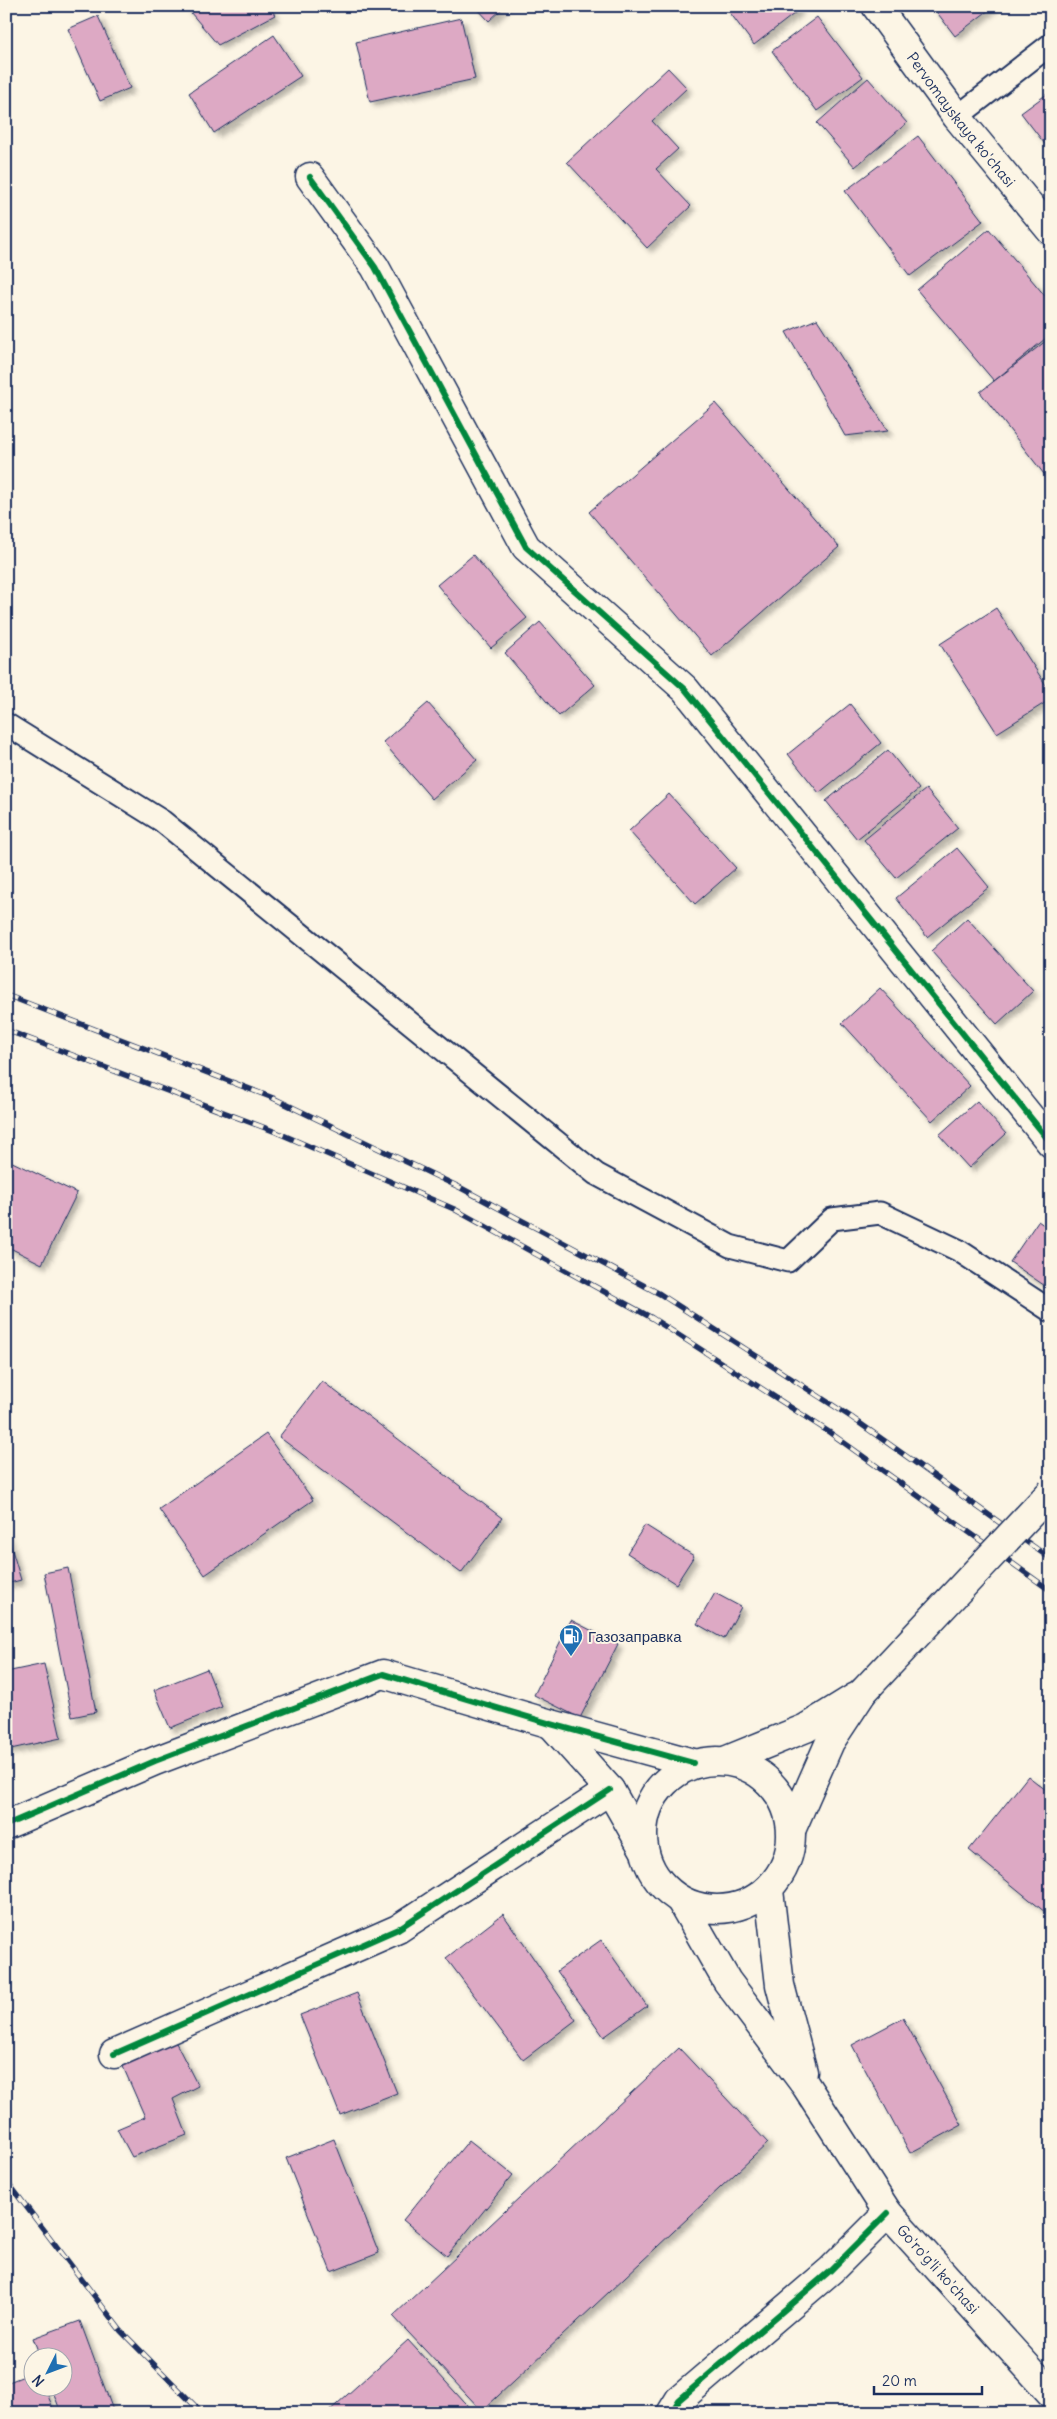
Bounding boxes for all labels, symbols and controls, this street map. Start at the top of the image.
street label: Pervomayskaya ko'chasi [903,48,1020,190]
fuel station icon: Газозаправка [558,1623,584,1657]
place label: Газозаправка [588,1627,682,1646]
street label: Go'ro'g'li ko'chasi [893,2220,984,2317]
north arrow [22,2346,72,2396]
scale bar [874,2364,982,2396]
text: N [28,2371,48,2390]
text: 20 m [882,2371,917,2390]

